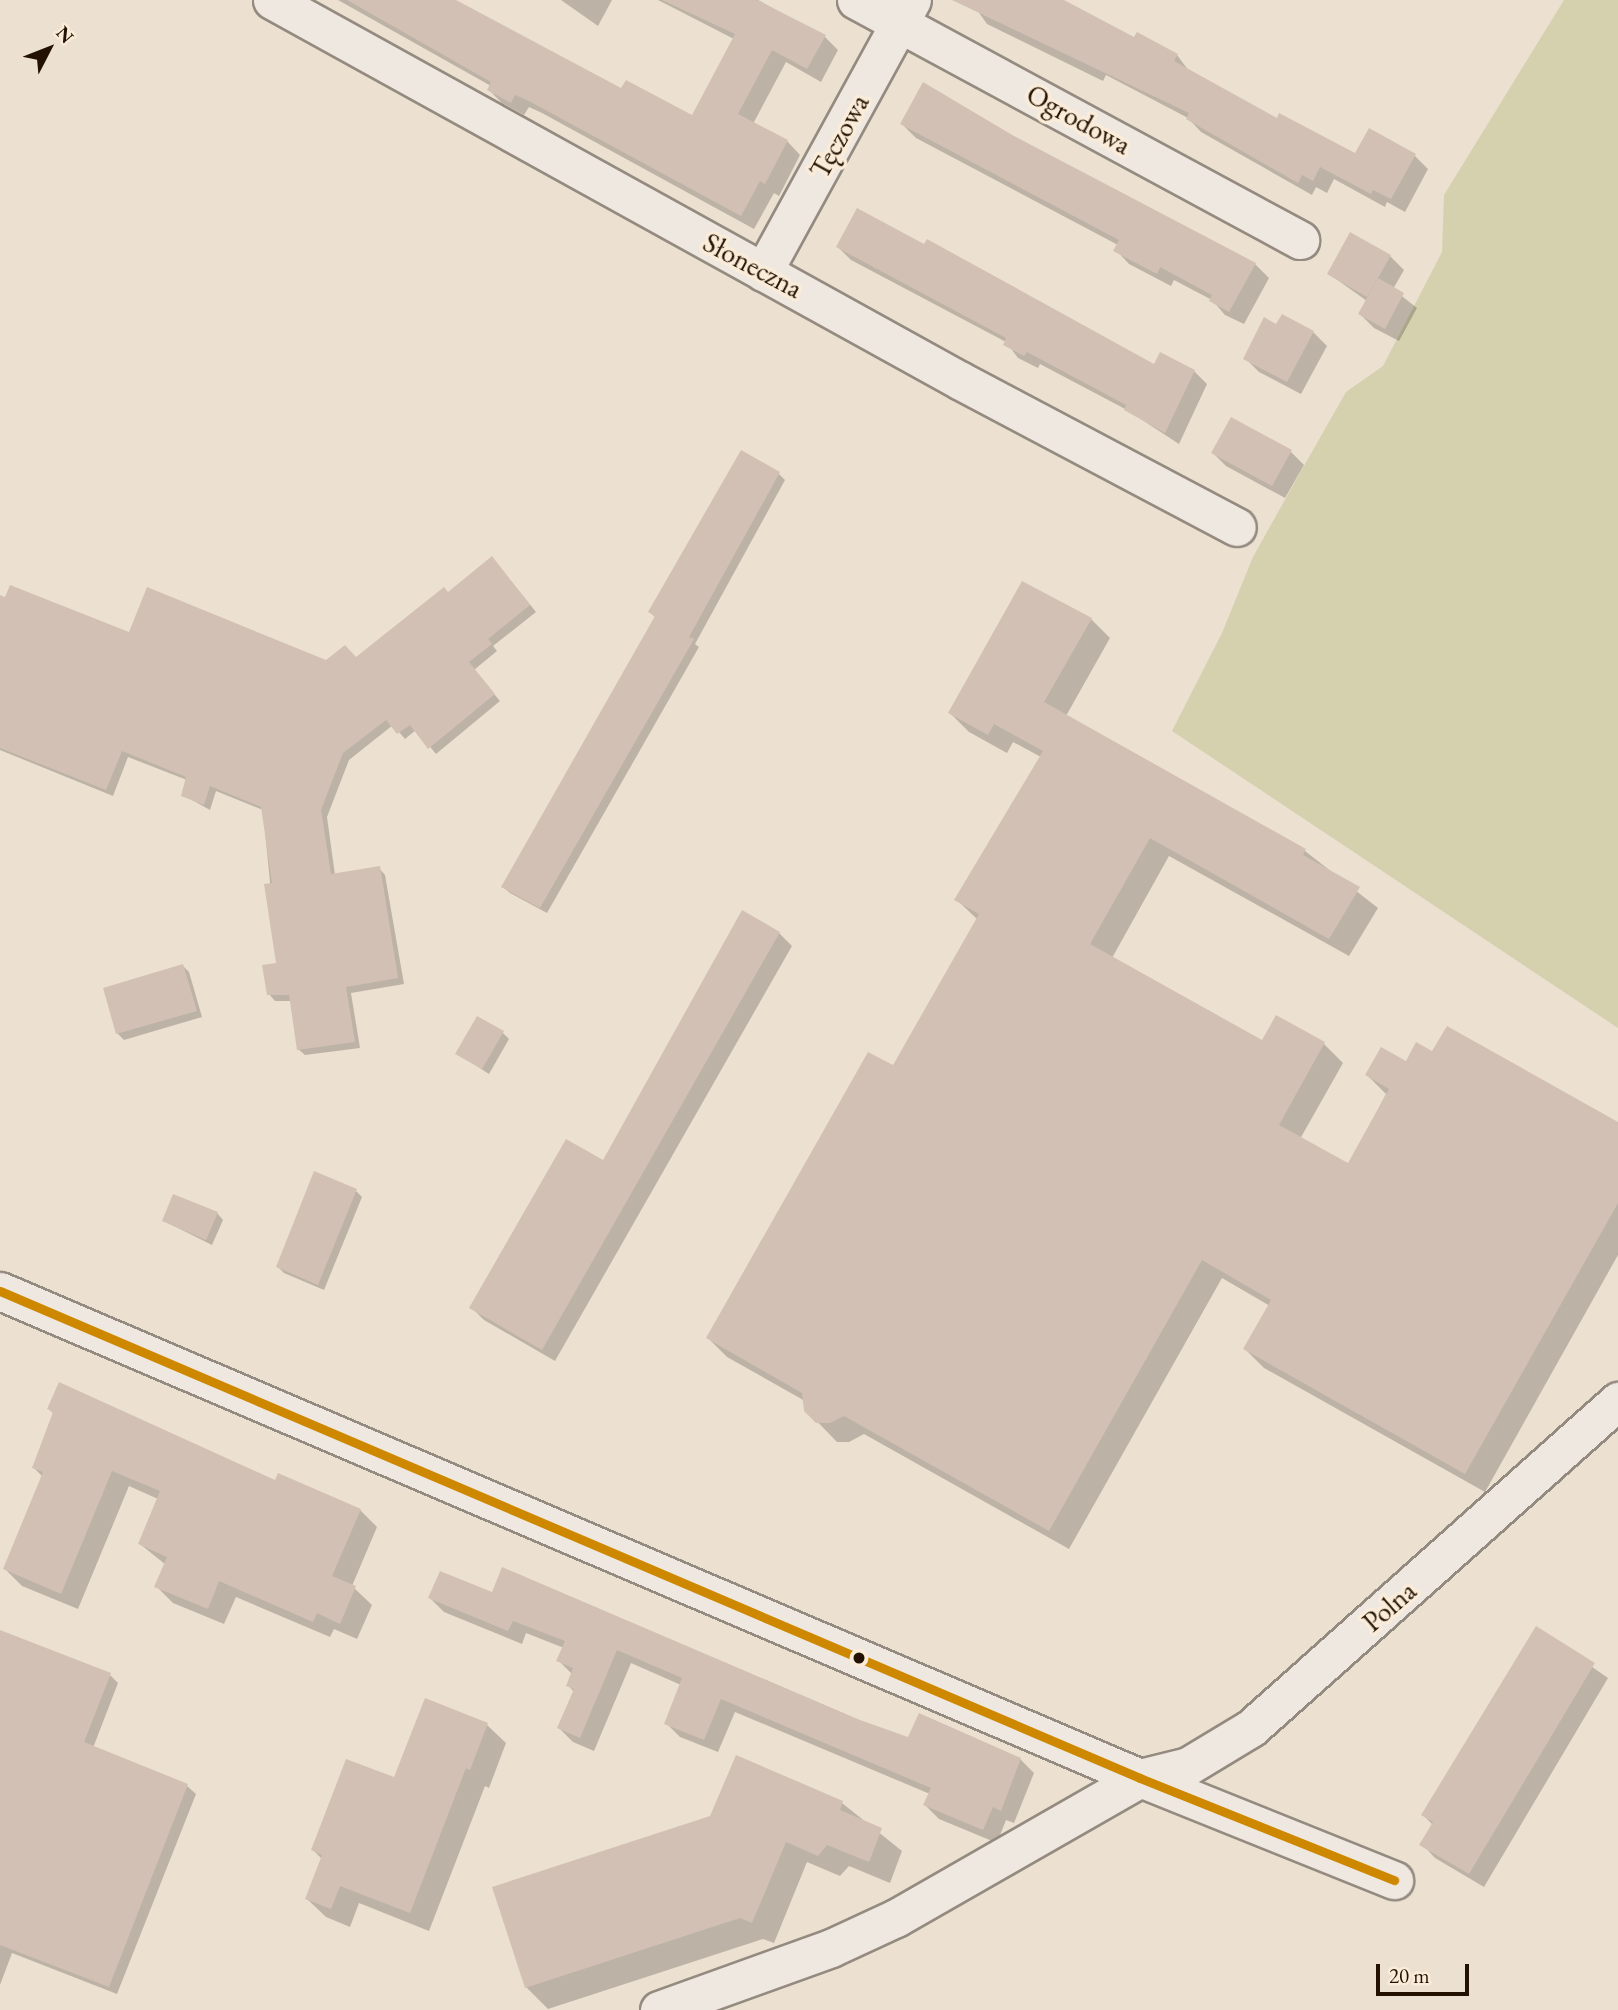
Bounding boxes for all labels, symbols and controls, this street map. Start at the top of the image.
north arrow [14,14,84,84]
text: N [51,21,79,49]
street label: Ogrodowa [1021,77,1137,161]
street label: Tęczowa [802,88,876,184]
street label: Słoneczna [698,225,808,305]
street label: Polna [1355,1574,1423,1638]
unlabelled marker [852,1651,866,1665]
scale bar [1380,1951,1473,1995]
text: 20 m [1389,1962,1430,1989]

